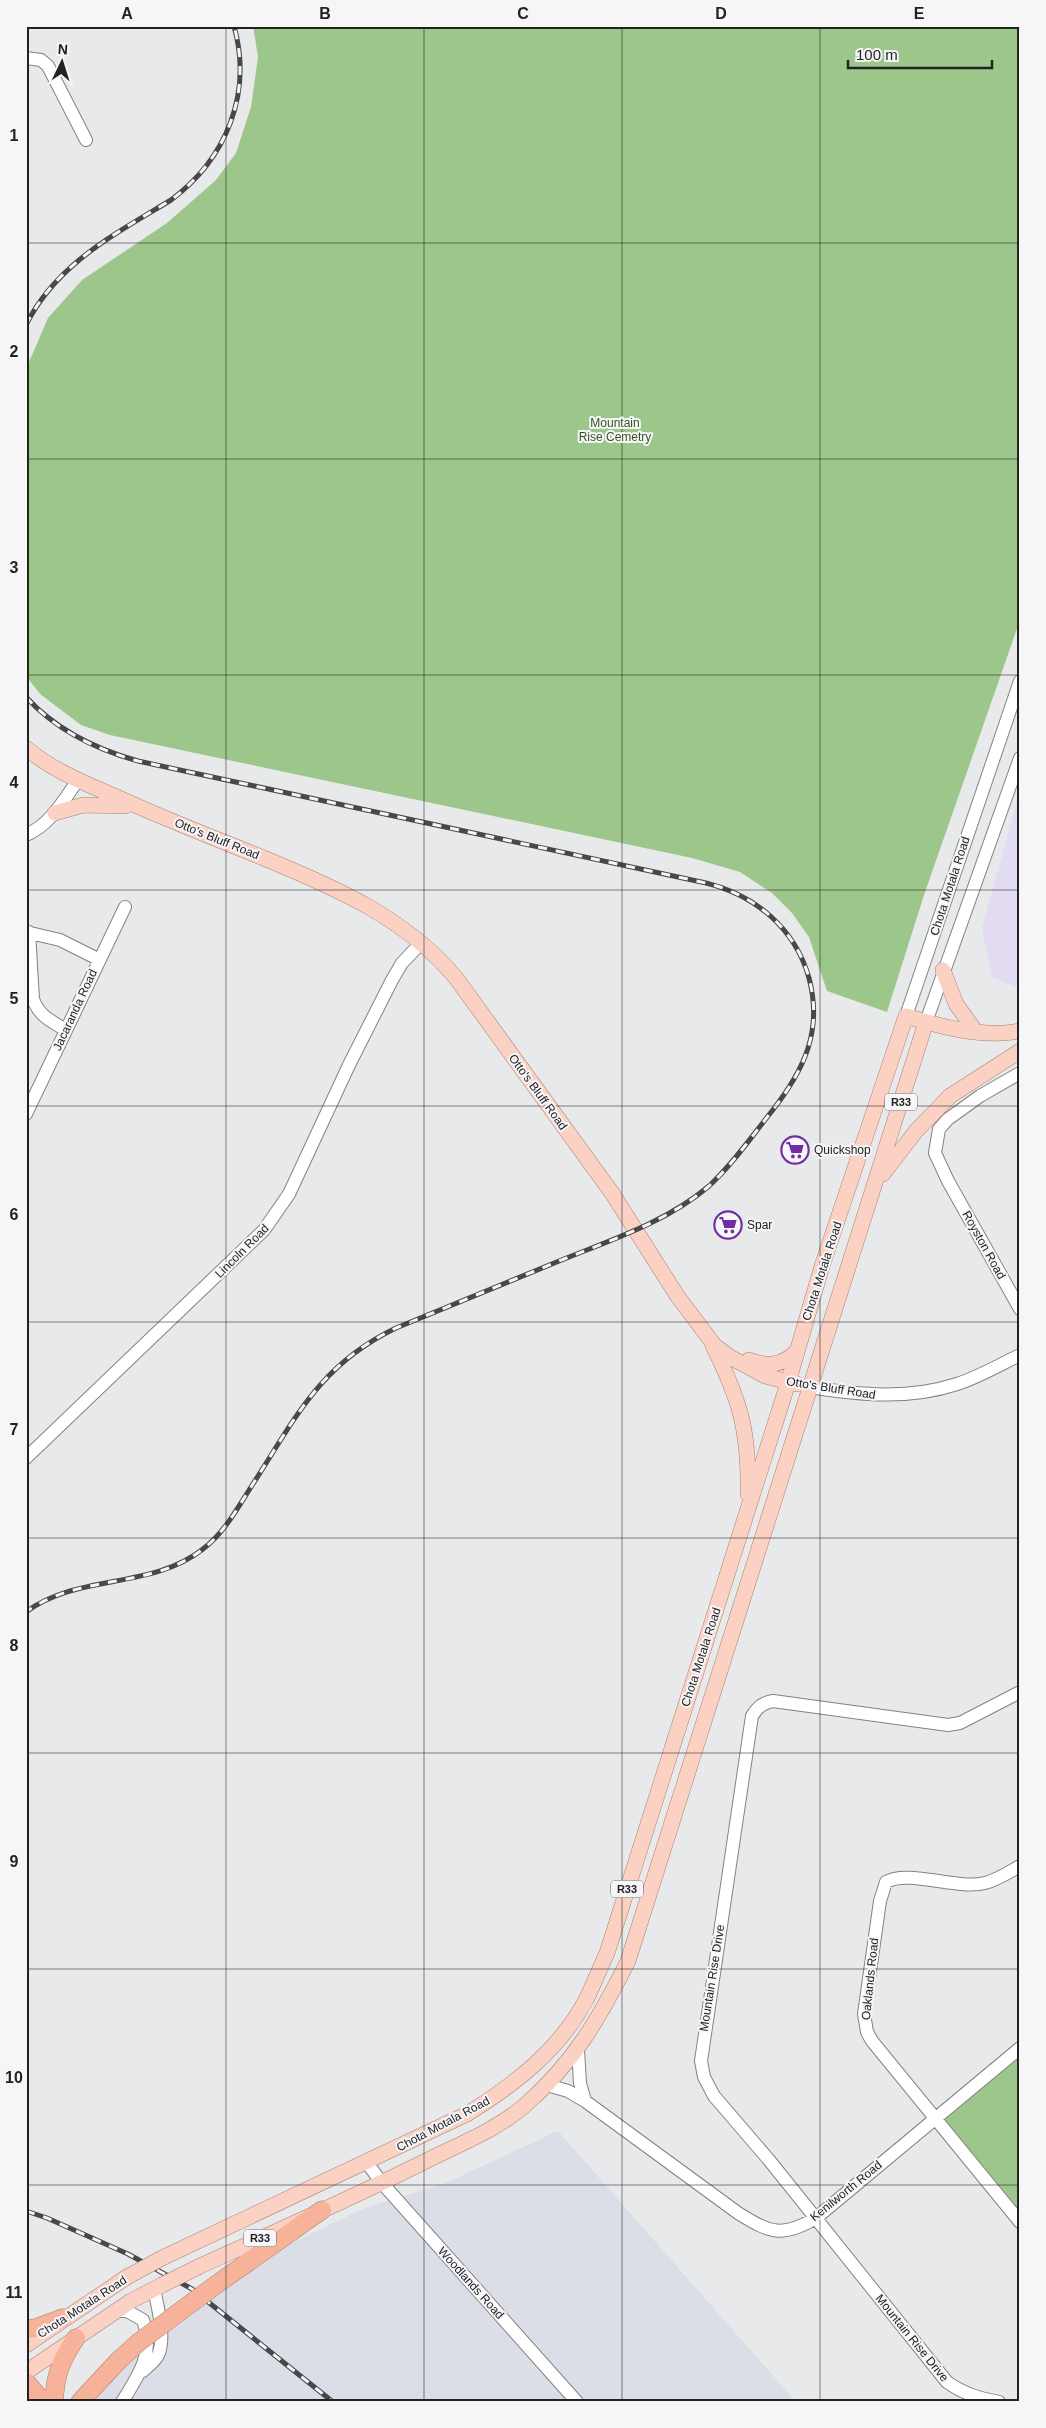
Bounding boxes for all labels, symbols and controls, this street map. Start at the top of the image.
text: A [121,5,133,22]
text: B [319,5,331,22]
text: C [517,5,529,22]
text: D [715,5,727,22]
text: E [914,5,925,22]
north arrow [38,38,88,88]
scale bar [848,38,992,70]
text: N [57,41,69,57]
text: 100 m [856,46,898,63]
text: 1 [10,127,19,144]
text: 2 [10,343,19,360]
park label: Mountain Rise Cemetry [579,416,651,444]
text: 3 [10,559,19,576]
text: 4 [10,774,19,791]
street label: Otto's Bluff Road [173,816,261,862]
street label: Chota Motala Road [927,835,973,937]
street label: Jacaranda Road [50,967,100,1053]
text: 5 [10,990,19,1007]
street label: Otto's Bluff Road [506,1051,570,1133]
road number: R33 [885,1094,917,1110]
supermarket icon: Quickshop [780,1135,810,1165]
place label: Quickshop [814,1143,871,1157]
text: 6 [10,1206,19,1223]
street label: Royston Road [959,1208,1009,1282]
supermarket icon: Spar [713,1210,743,1240]
place label: Spar [747,1218,772,1232]
street label: Chota Motala Road [799,1220,845,1322]
street label: Lincoln Road [212,1221,272,1281]
street label: Otto's Bluff Road [785,1374,877,1402]
text: 7 [10,1421,19,1438]
street label: Chota Motala Road [678,1606,724,1708]
text: 8 [10,1637,19,1654]
text: 9 [10,1853,19,1870]
road number: R33 [611,1880,643,1898]
street label: Mountain Rise Drive [697,1923,727,2032]
street label: Oaklands Road [859,1937,881,2021]
text: 10 [5,2069,23,2086]
street label: Chota Motala Road [394,2094,492,2154]
street label: Kenilworth Road [807,2158,885,2224]
road number: R33 [244,2230,276,2246]
street label: Woodlands Road [435,2244,507,2322]
street label: Chota Motala Road [35,2273,129,2341]
text: 11 [6,2284,23,2301]
street label: Mountain Rise Drive [873,2292,952,2385]

